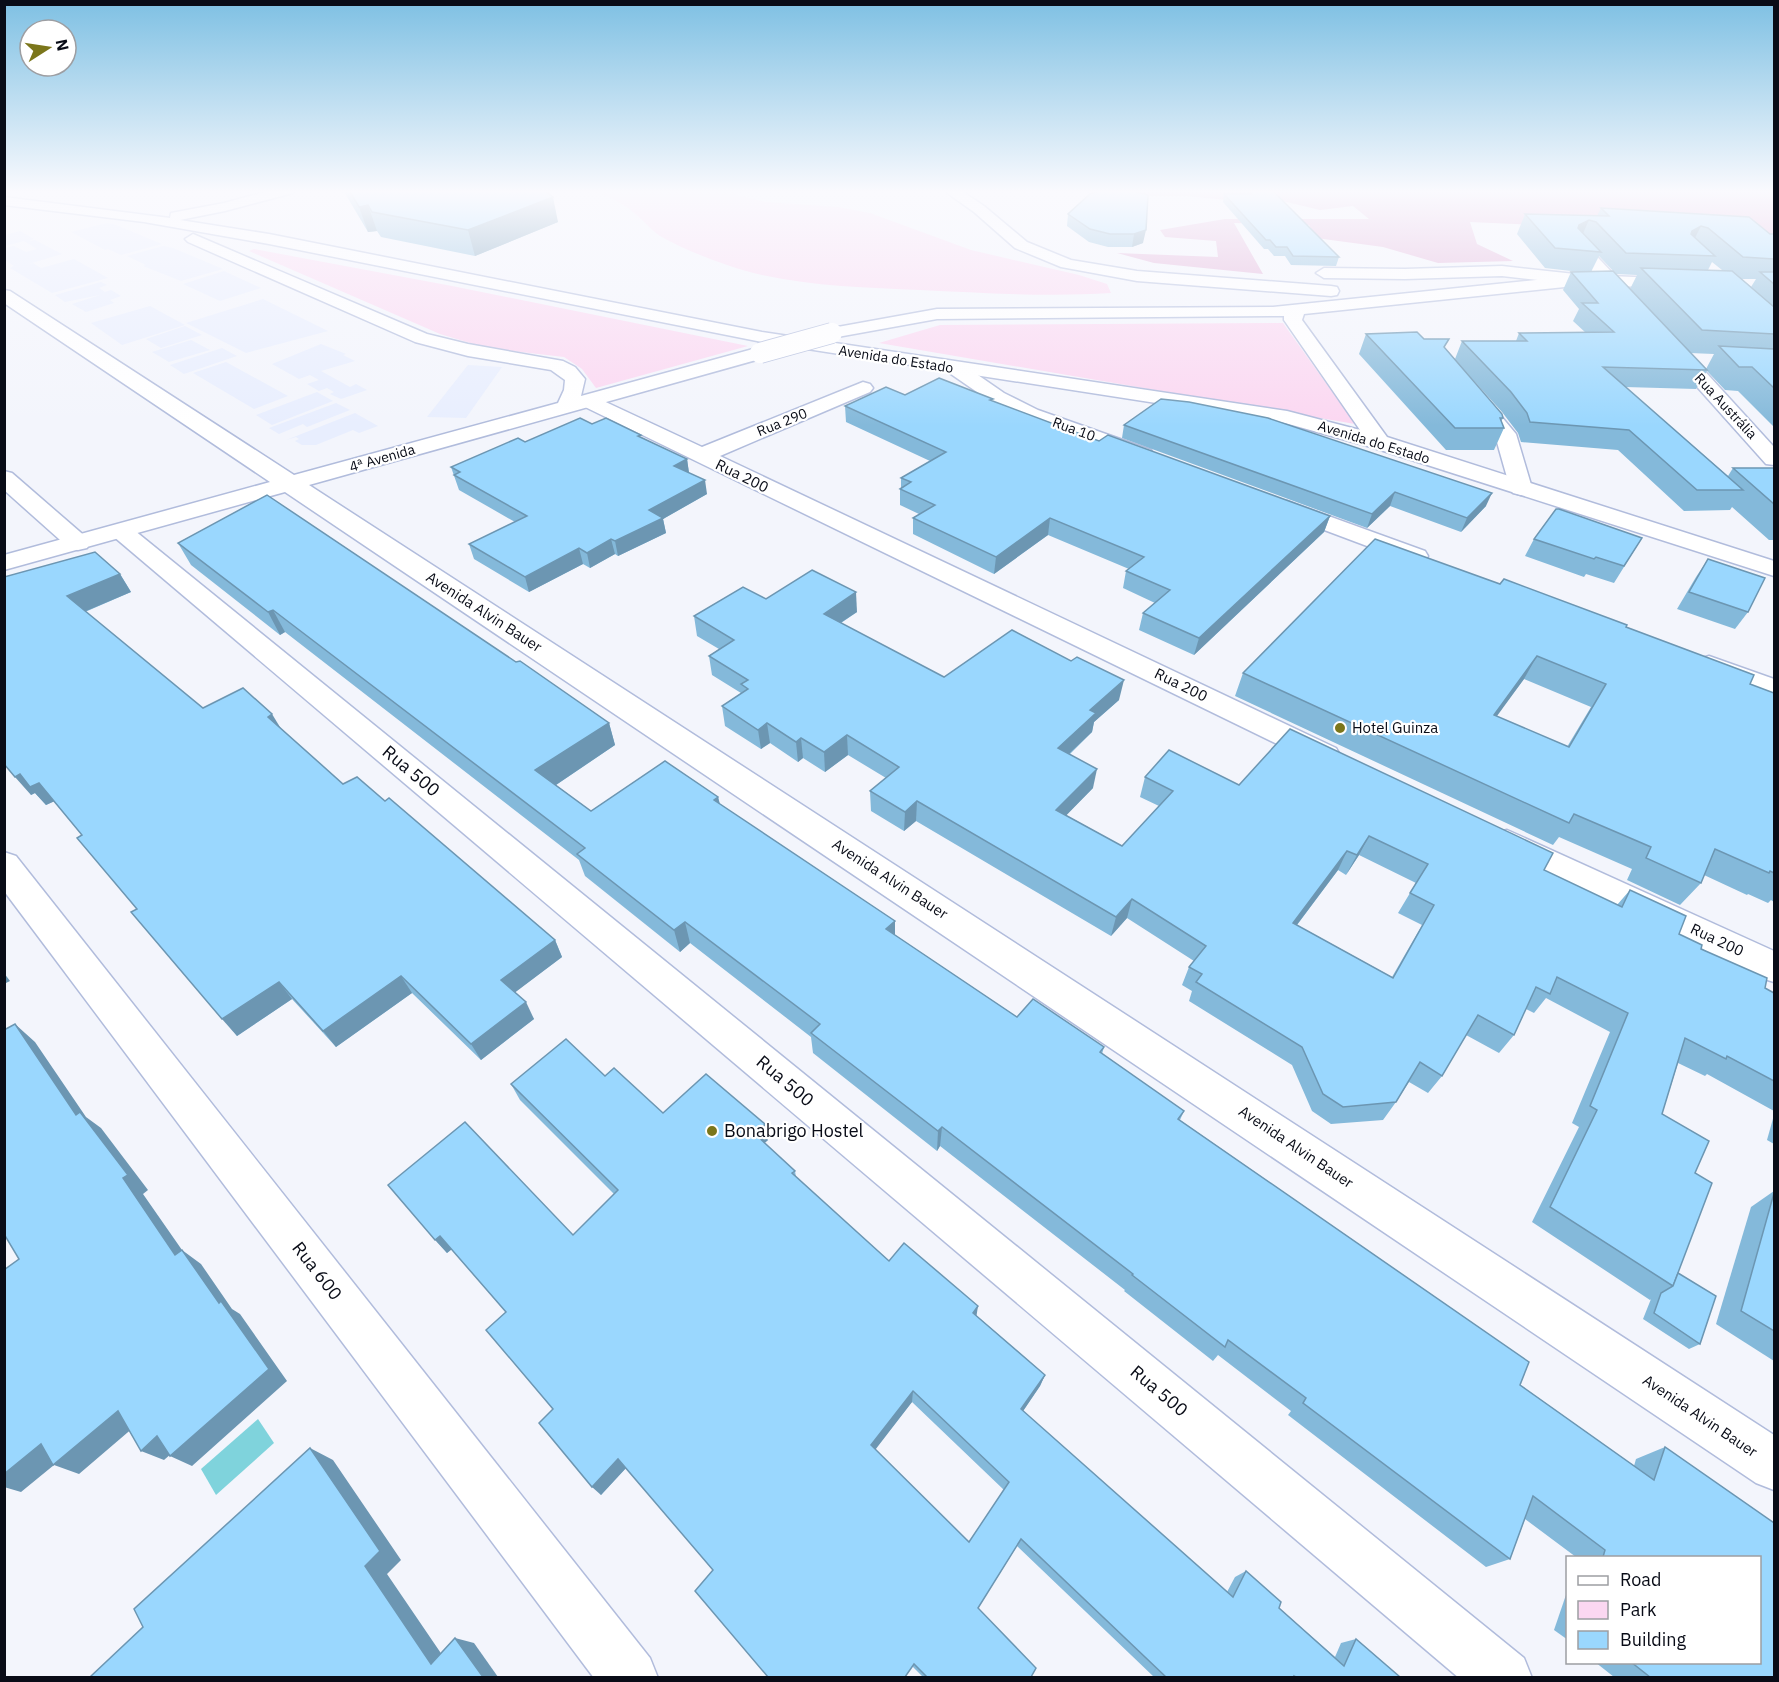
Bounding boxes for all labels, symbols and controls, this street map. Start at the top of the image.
north arrow [18,18,78,78]
text: N [52,37,74,53]
street label: Avenida do Estado [837,341,955,377]
street label: Rua Austrália [1691,369,1761,443]
street label: Rua 290 [754,404,810,440]
street label: Rua 10 [1050,413,1098,445]
street label: Avenida do Estado [1316,416,1432,468]
street label: 4ª Avenida [347,440,417,476]
street label: Rua 200 [713,455,772,497]
street label: Avenida Alvin Bauer [423,567,546,656]
street label: Rua 200 [1152,664,1211,706]
place label: Hotel Guinza [1352,718,1438,737]
marker: Hotel Guinza [1333,721,1347,735]
street label: Rua 500 [378,740,445,801]
street label: Avenida Alvin Bauer [829,834,952,923]
street label: Rua 200 [1688,919,1747,960]
street label: Rua 500 [752,1050,819,1111]
street label: Avenida Alvin Bauer [1235,1101,1358,1192]
place label: Bonabrigo Hostel [724,1119,864,1142]
marker: Bonabrigo Hostel [705,1124,719,1138]
street label: Rua 600 [287,1237,347,1305]
street label: Rua 500 [1126,1360,1193,1421]
street label: Avenida Alvin Bauer [1639,1370,1762,1461]
legend [1566,1556,1761,1664]
text: Road [1620,1568,1661,1591]
text: Park [1620,1598,1657,1621]
text: Building [1620,1628,1687,1651]

